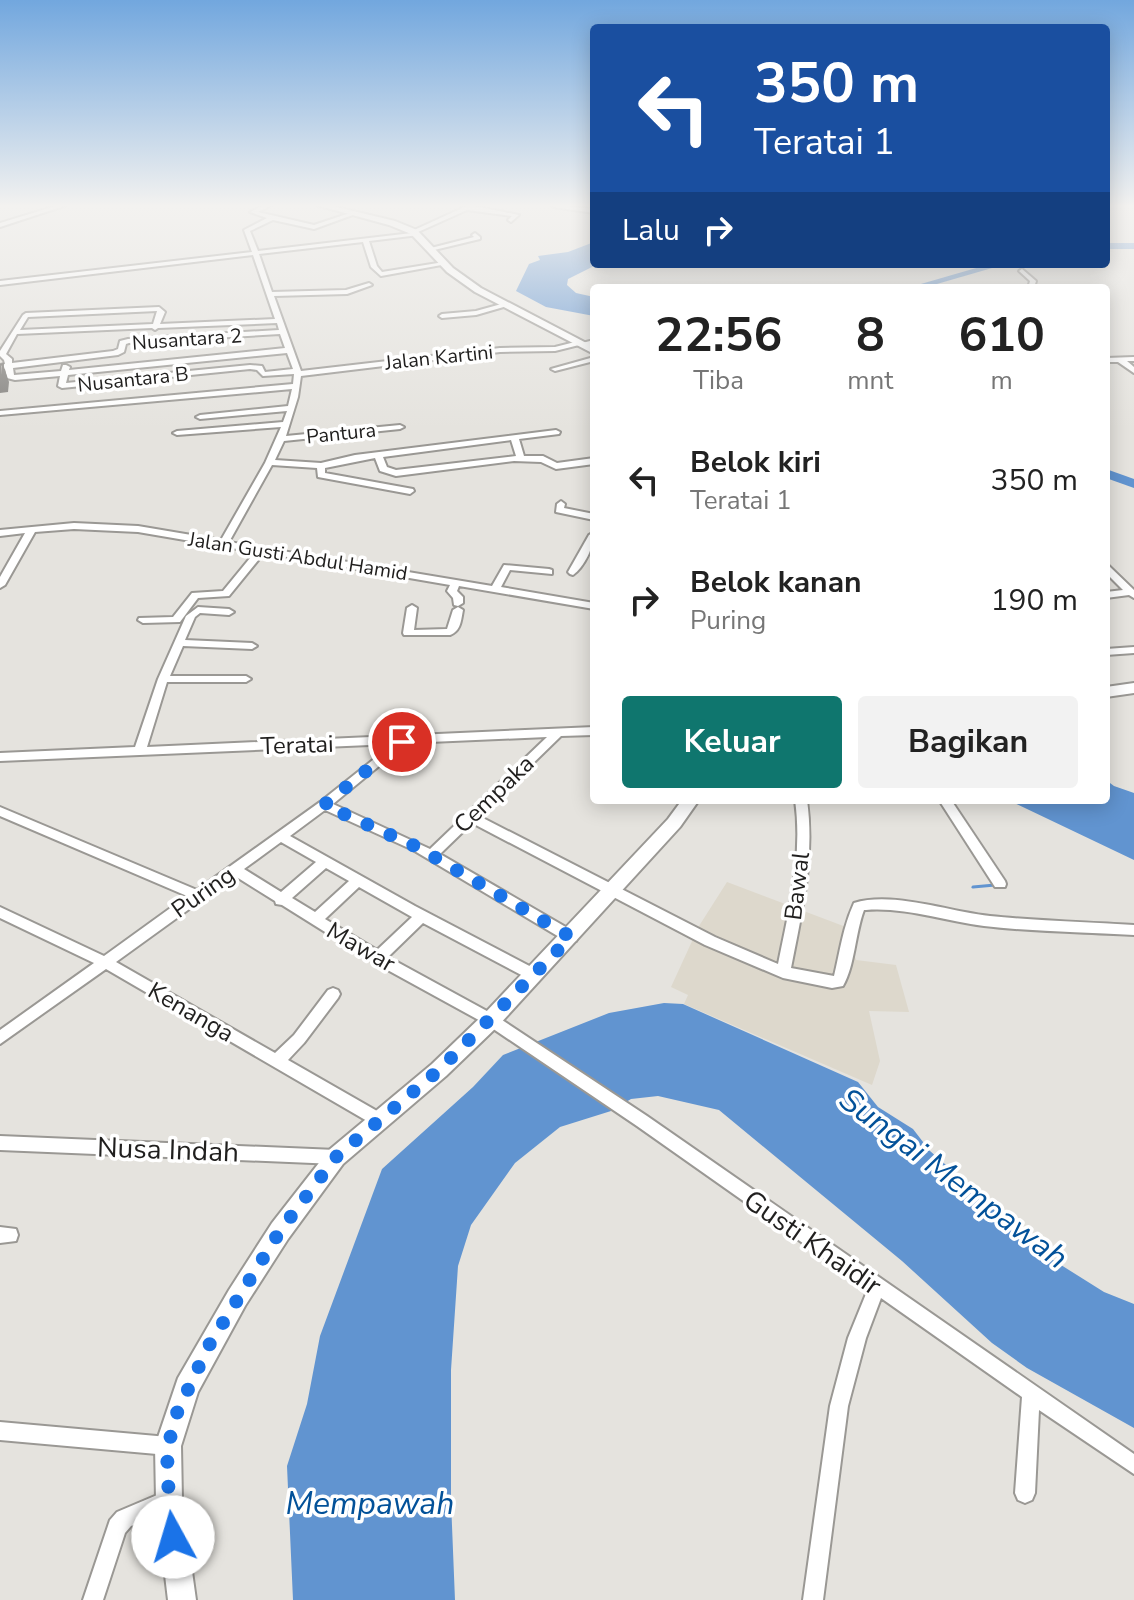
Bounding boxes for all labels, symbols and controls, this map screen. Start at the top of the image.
text: 350 m [754,45,919,122]
icon: left [622,56,726,160]
text: Teratai 1 [754,118,895,167]
icon: right [696,208,740,252]
text: Lalu [622,210,680,251]
text: 22:56 [655,302,782,368]
text: 8 [856,302,885,368]
text: 610 [958,302,1045,368]
street label: Nusantara 2 [131,322,243,357]
street label: Jalan Kartini [383,338,494,377]
street label: Nusantara B [76,360,190,399]
text: Tiba [693,363,744,398]
text: mnt [847,363,893,398]
text: m [991,363,1013,398]
street label: Pantura [305,416,377,451]
text: Belok kiri [690,442,821,483]
icon: left [622,458,666,502]
text: 350 m [991,460,1078,501]
text: Teratai 1 [690,483,792,518]
street label: Jalan Gusti Abdul Hamid [185,526,409,587]
text: Belok kanan [690,562,862,603]
icon: right [622,578,666,622]
text: 190 m [991,580,1078,621]
text: Puring [690,603,766,638]
button: Keluar [622,696,842,788]
button: Bagikan [858,696,1078,788]
pin [368,708,436,776]
icon: arrive [380,720,424,764]
street label: Teratai [260,728,334,762]
street label: Cempaka [447,748,541,840]
street label: Bawal [777,850,817,922]
street label: Puring [165,859,241,925]
street label: Mawar [321,915,402,980]
street label: Kenanga [142,975,240,1049]
water label: Sungai Mempawah [830,1078,1077,1279]
street label: Nusa Indah [96,1129,240,1171]
street label: Gusti Khaidir [736,1181,889,1304]
water label: Mempawah [286,1482,454,1525]
position arrow [131,1495,215,1579]

